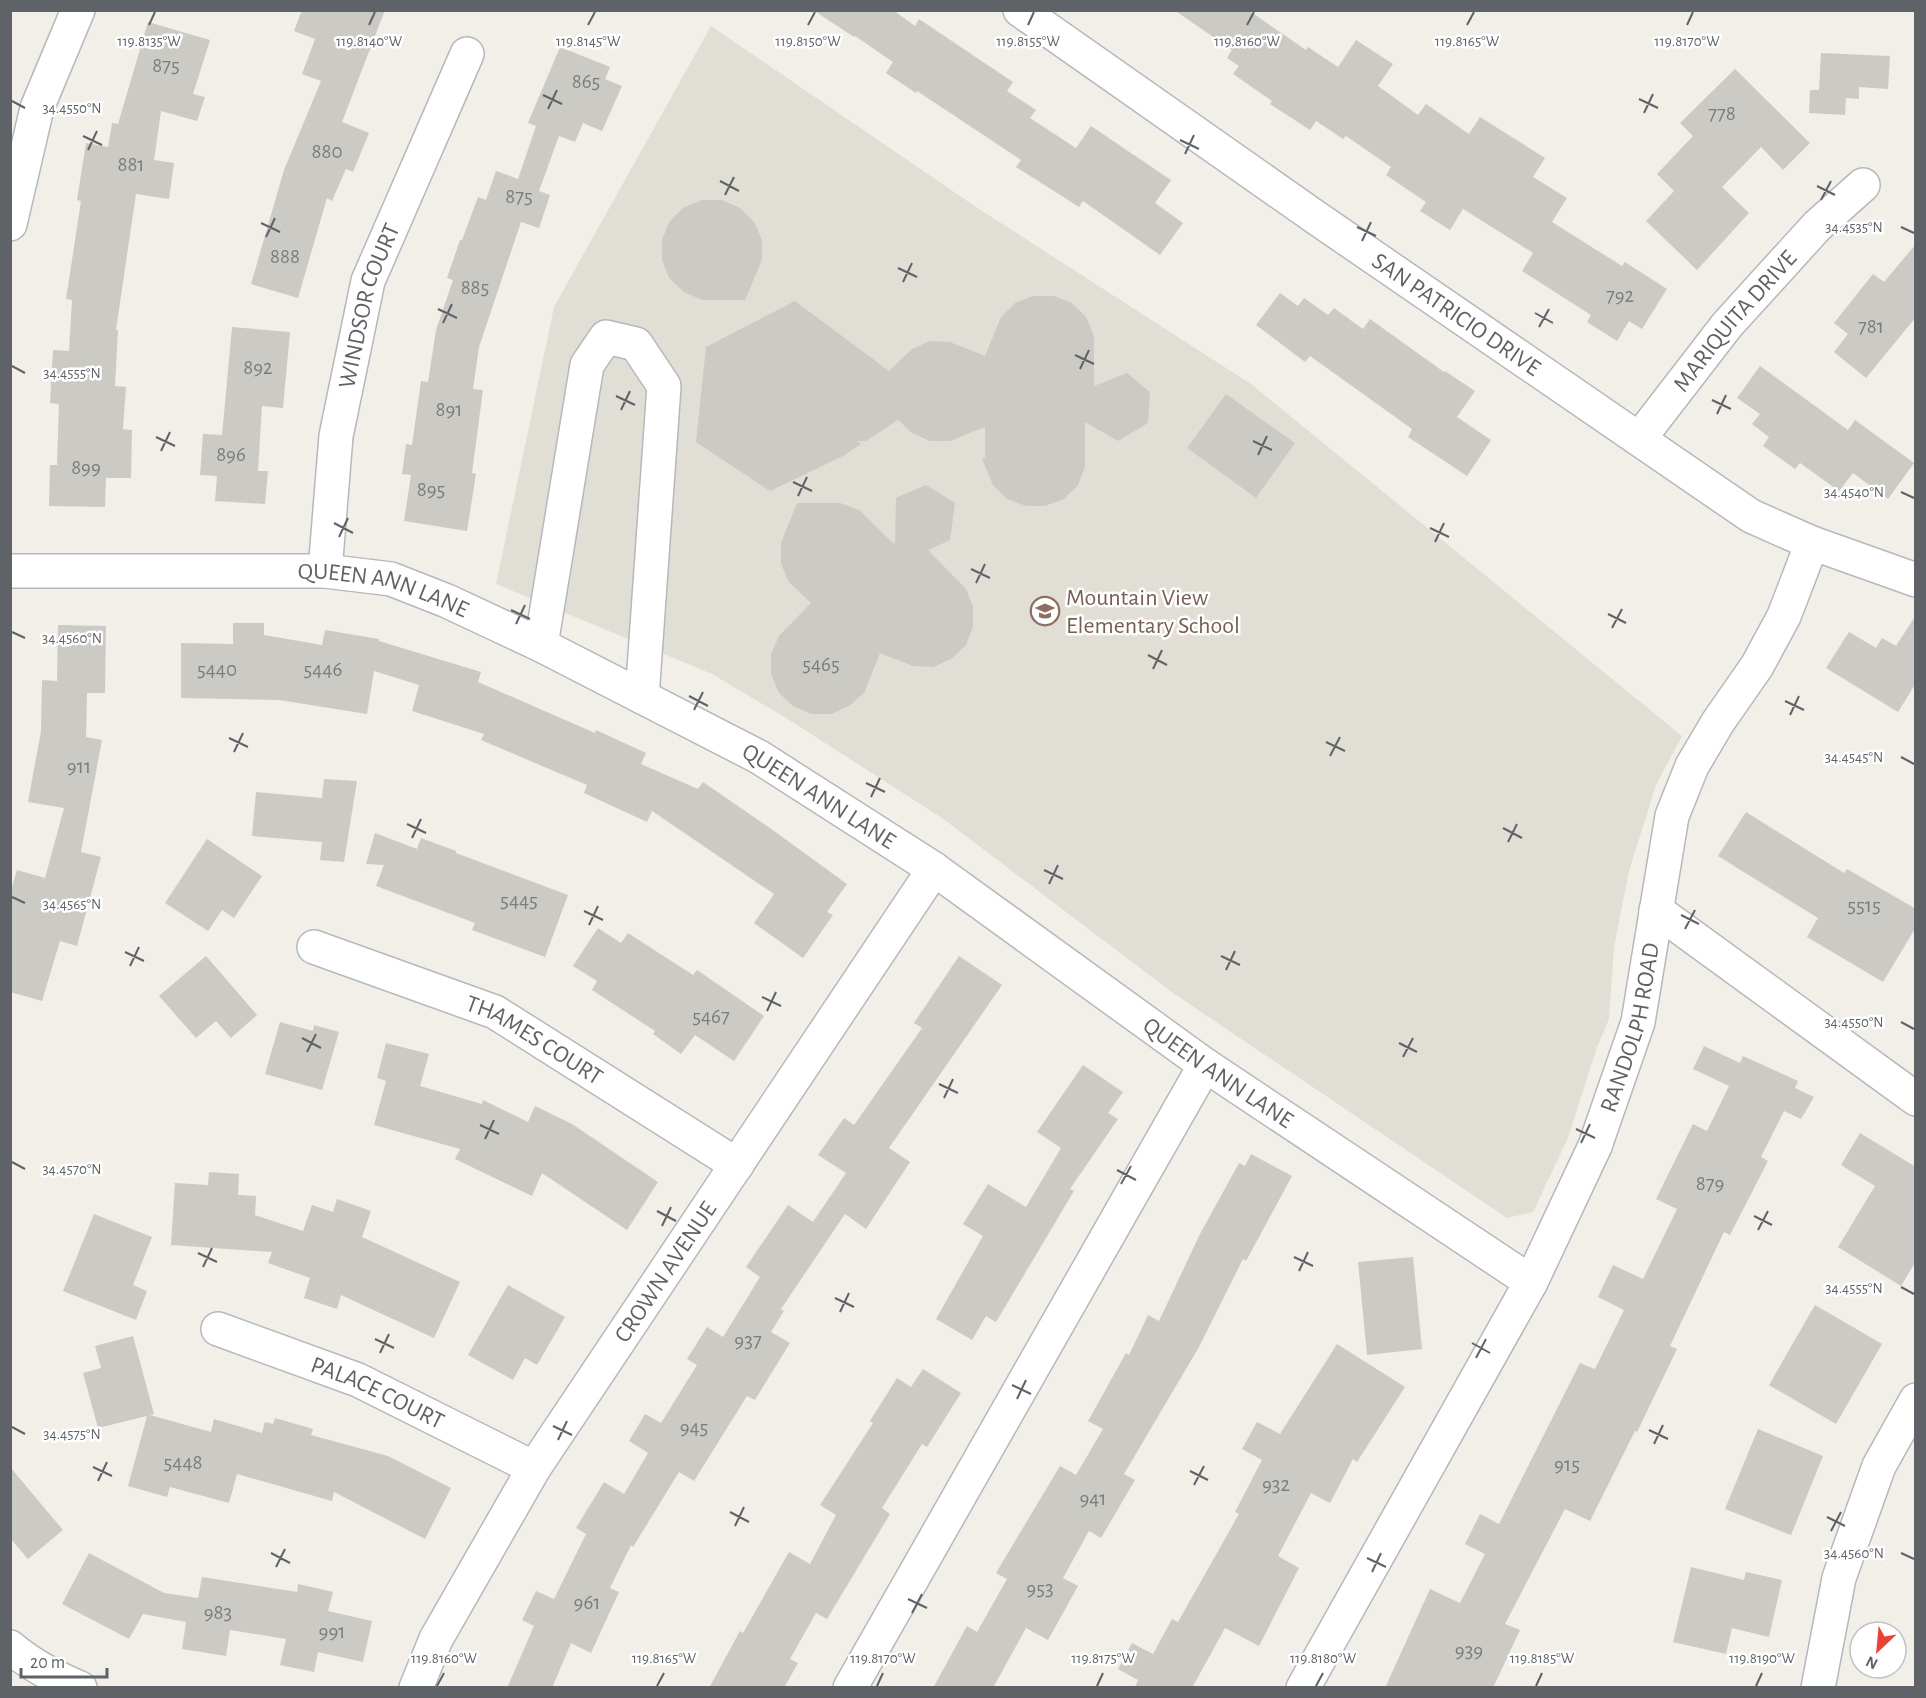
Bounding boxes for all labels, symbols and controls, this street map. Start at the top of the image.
text: 119.8135°W [117,34,181,49]
text: 119.8140°W [336,34,403,49]
text: 119.8145°W [556,34,621,49]
text: 119.8150°W [775,34,841,49]
text: 119.8155°W [996,34,1060,49]
text: 119.8160°W [1214,34,1281,49]
text: 119.8165°W [1435,34,1500,49]
text: 119.8170°W [1654,34,1720,49]
house number: 875 [152,55,180,76]
house number: 865 [572,71,600,92]
text: 34.4550°N [42,101,102,116]
house number: 778 [1708,103,1736,124]
house number: 880 [312,141,343,162]
house number: 881 [117,154,145,175]
house number: 875 [505,186,533,207]
street label: WINDSOR COURT [335,220,405,390]
text: 34.4535°N [1825,220,1883,235]
house number: 888 [270,246,300,267]
street label: MARIQUITA DRIVE [1669,246,1802,397]
street label: SAN PATRICIO DRIVE [1367,249,1545,381]
house number: 885 [461,277,489,298]
house number: 792 [1606,285,1634,306]
house number: 781 [1858,316,1884,337]
house number: 892 [243,357,273,378]
text: 34.4555°N [43,366,101,381]
house number: 891 [435,399,463,420]
house number: 896 [216,444,246,465]
house number: 899 [71,457,101,478]
house number: 895 [417,479,445,500]
text: 34.4540°N [1824,485,1884,500]
street label: QUEEN ANN LANE [298,560,472,623]
place label: Mountain View Elementary School [1066,586,1240,638]
school or university icon: Mountain View Elementary School [1029,595,1061,627]
text: 34.4560°N [42,631,102,646]
house number: 5465 [802,654,840,675]
house number: 5440 [197,659,237,680]
house number: 5446 [304,659,342,680]
street label: QUEEN ANN LANE [738,740,900,854]
text: 34.4545°N [1825,750,1883,765]
house number: 911 [67,756,91,777]
house number: 5445 [500,890,538,911]
house number: 5515 [1847,895,1881,916]
text: 34.4565°N [43,897,101,912]
street label: RANDOLPH ROAD [1597,941,1664,1116]
street label: THAMES COURT [463,992,607,1090]
house number: 5467 [692,1006,730,1027]
street label: QUEEN ANN LANE [1138,1013,1298,1133]
text: 34.4550°N [1824,1015,1884,1030]
text: 34.4570°N [42,1162,102,1177]
house number: 879 [1696,1173,1724,1194]
street label: CROWN AVENUE [610,1197,722,1347]
text: 34.4555°N [1825,1281,1883,1296]
house number: 937 [734,1330,762,1351]
street label: PALACE COURT [308,1353,448,1434]
house number: 945 [680,1417,708,1438]
text: 34.4575°N [43,1427,101,1442]
house number: 5448 [164,1452,202,1473]
house number: 915 [1554,1454,1580,1475]
house number: 932 [1262,1474,1290,1495]
house number: 941 [1079,1488,1107,1509]
text: 34.4560°N [1824,1546,1884,1561]
house number: 953 [1026,1578,1054,1599]
house number: 961 [574,1592,600,1613]
house number: 983 [204,1602,232,1623]
north arrow [1848,1620,1908,1680]
house number: 991 [319,1621,345,1642]
house number: 939 [1455,1640,1483,1661]
scale bar [21,1641,106,1679]
text: 119.8160°W [411,1651,478,1666]
text: 119.8165°W [632,1651,697,1666]
text: 119.8170°W [850,1651,916,1666]
text: 119.8175°W [1071,1651,1135,1666]
text: 119.8180°W [1290,1651,1357,1666]
text: 119.8185°W [1510,1651,1575,1666]
text: 119.8190°W [1729,1651,1796,1666]
text: N [1863,1653,1880,1672]
text: 20 m [30,1654,65,1672]

